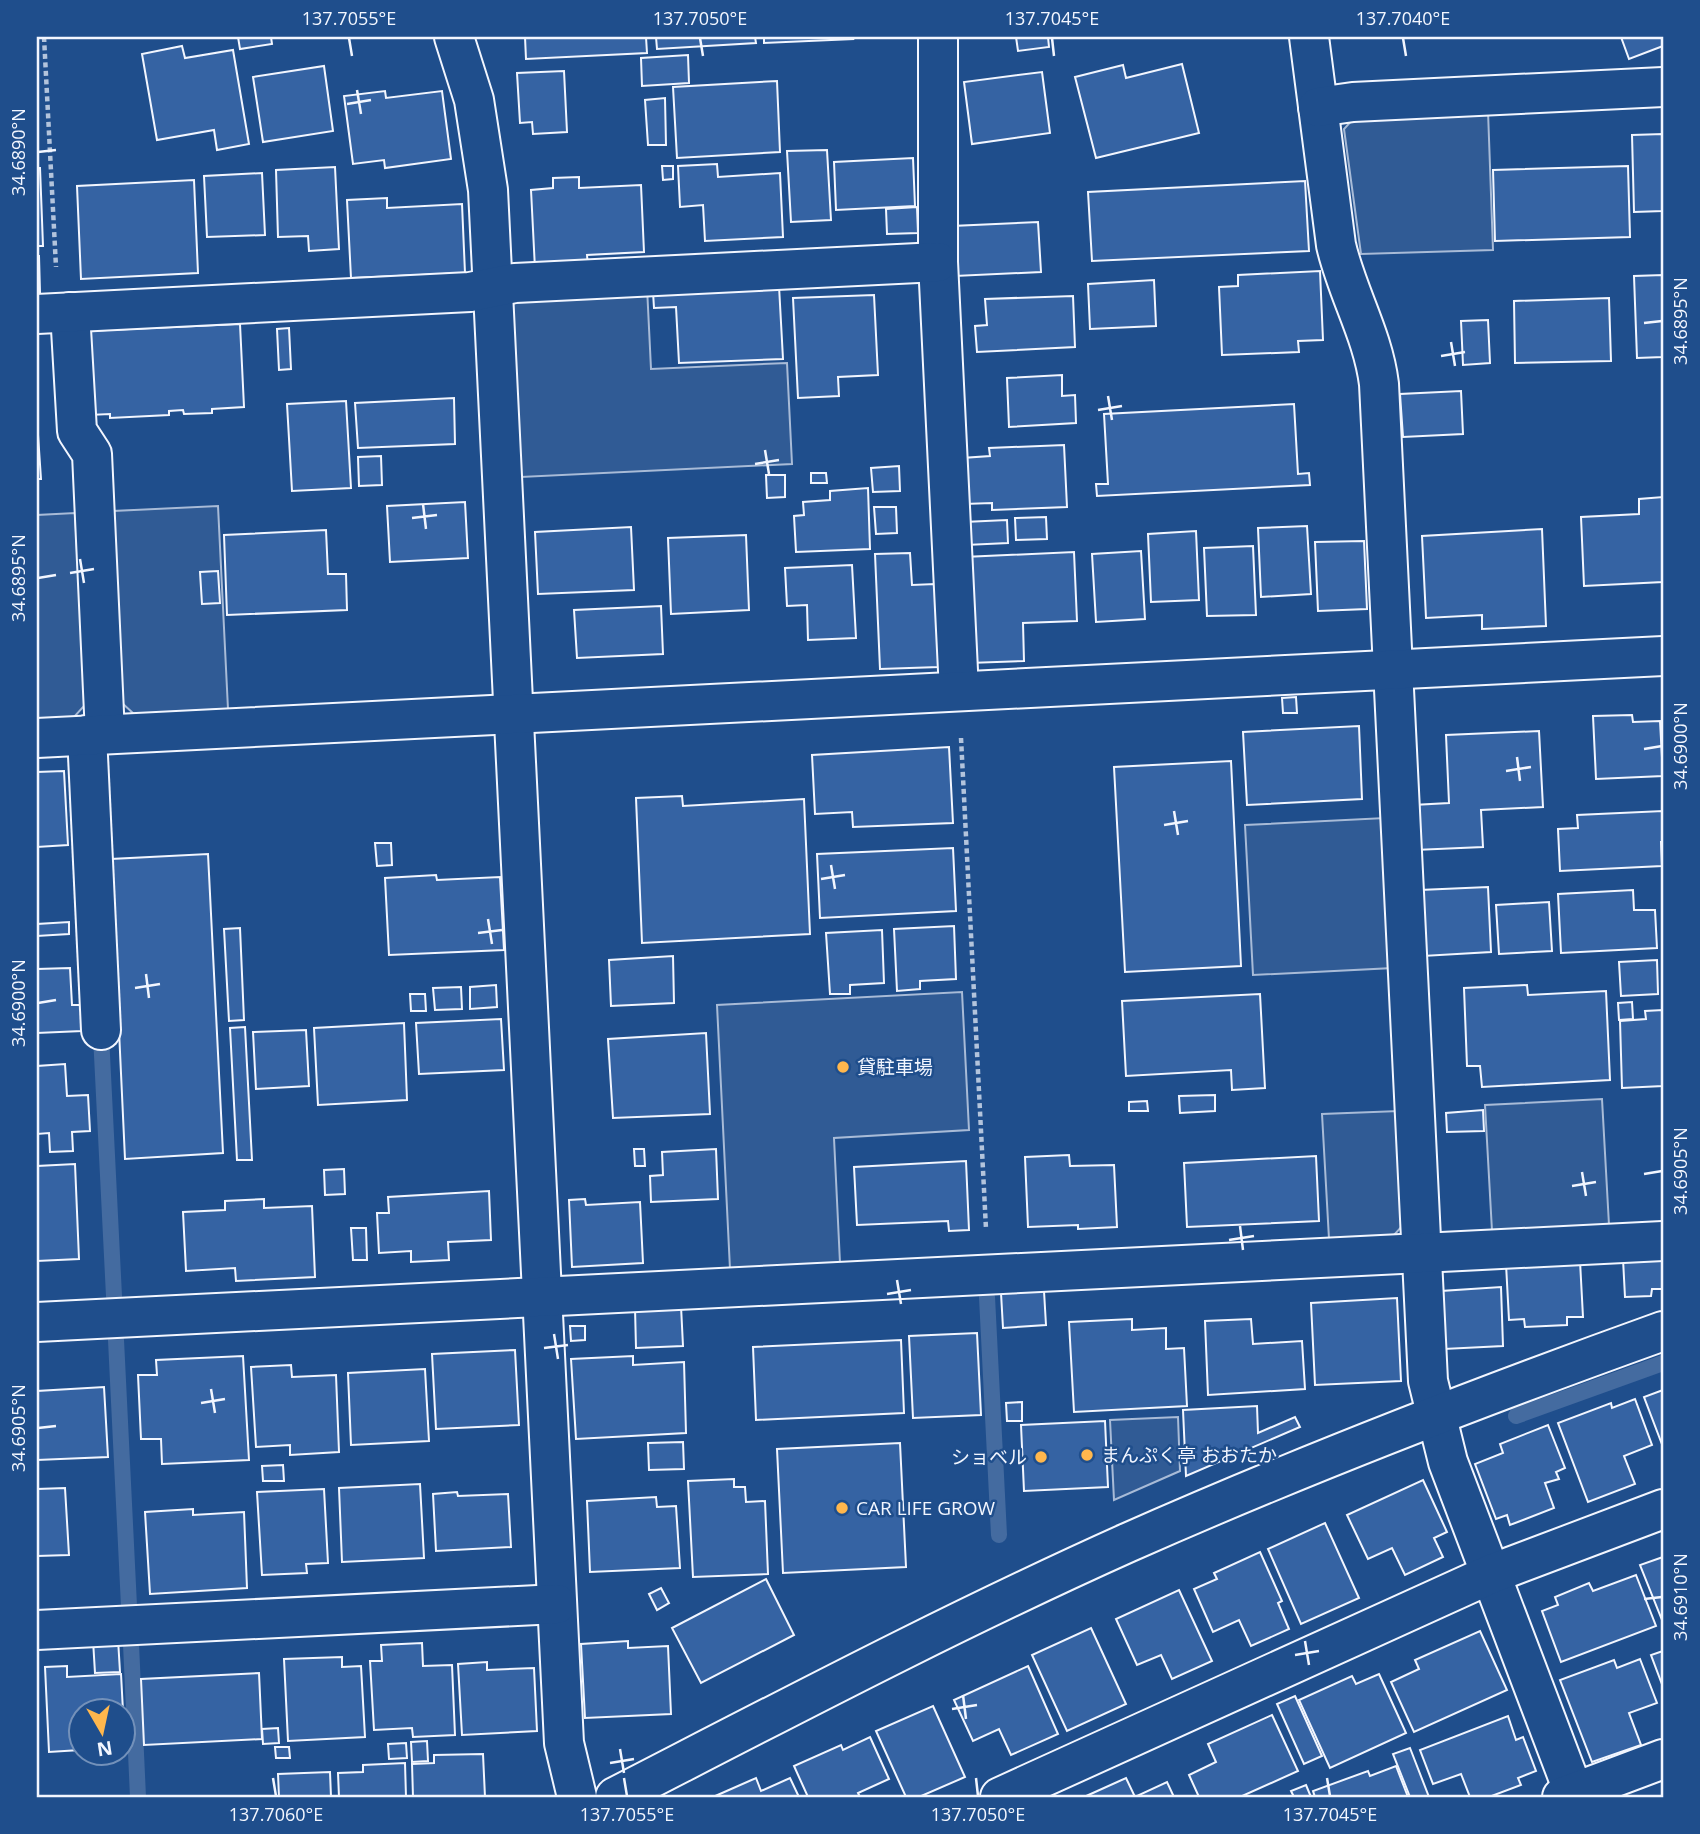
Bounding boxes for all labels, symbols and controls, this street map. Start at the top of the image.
text: 137.7055°E [302,6,396,30]
text: 137.7050°E [653,6,747,30]
text: 137.7045°E [1005,6,1099,30]
text: 137.7040°E [1356,6,1450,30]
text: 34.6890°N [6,108,30,196]
text: 34.6895°N [1668,277,1692,365]
text: 34.6895°N [6,534,30,622]
text: 34.6900°N [1668,702,1692,790]
text: 34.6900°N [6,959,30,1047]
place label: 貸駐車場 [857,1054,933,1080]
marker: 貸駐車場 [835,1059,851,1075]
text: 34.6905°N [1668,1127,1692,1215]
text: 34.6905°N [6,1384,30,1472]
place label: まんぷく亭 おおたか [1101,1442,1277,1468]
place label: ショベル [951,1444,1027,1470]
marker: まんぷく亭 おおたか [1079,1447,1095,1463]
marker: ショベル [1033,1449,1049,1465]
place label: CAR LIFE GROW [856,1495,995,1521]
marker: CAR LIFE GROW [834,1500,850,1516]
text: 34.6910°N [1668,1553,1692,1641]
north arrow [66,1698,136,1768]
text: N [95,1735,114,1763]
text: 137.7060°E [229,1802,323,1826]
text: 137.7055°E [580,1802,674,1826]
text: 137.7050°E [931,1802,1025,1826]
text: 137.7045°E [1283,1802,1377,1826]

